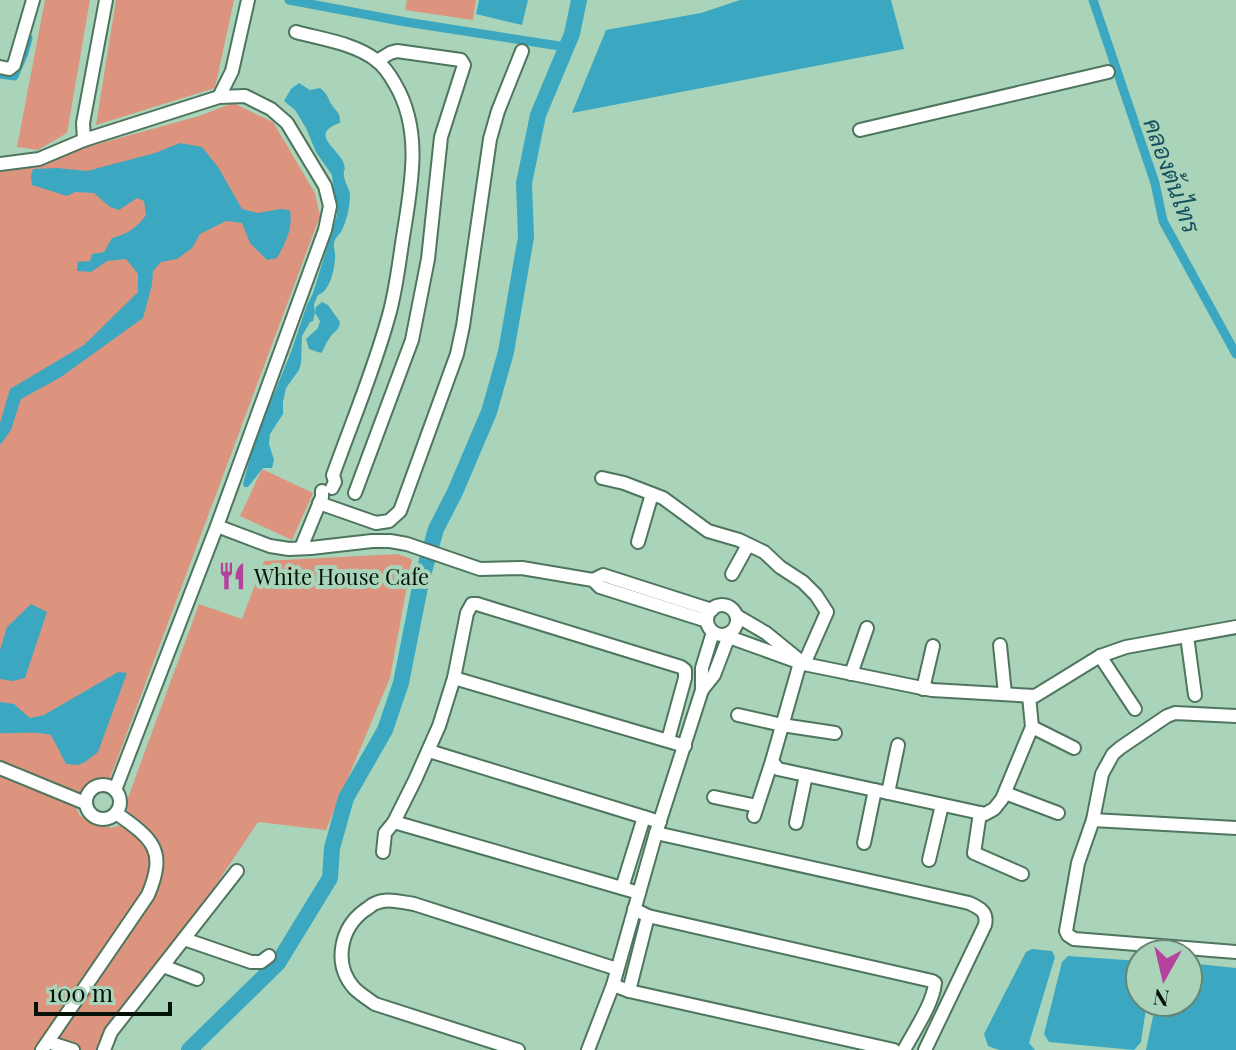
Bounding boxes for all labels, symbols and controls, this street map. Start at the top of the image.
water label: คลองต้นไทร [1137,113,1209,238]
restaurant icon: White House Cafe [217,561,247,591]
place label: White House Cafe [253,561,429,591]
north arrow [1124,938,1204,1018]
scale bar [36,966,170,1016]
text: 100 m [48,976,113,1008]
text: N [1151,983,1171,1015]

